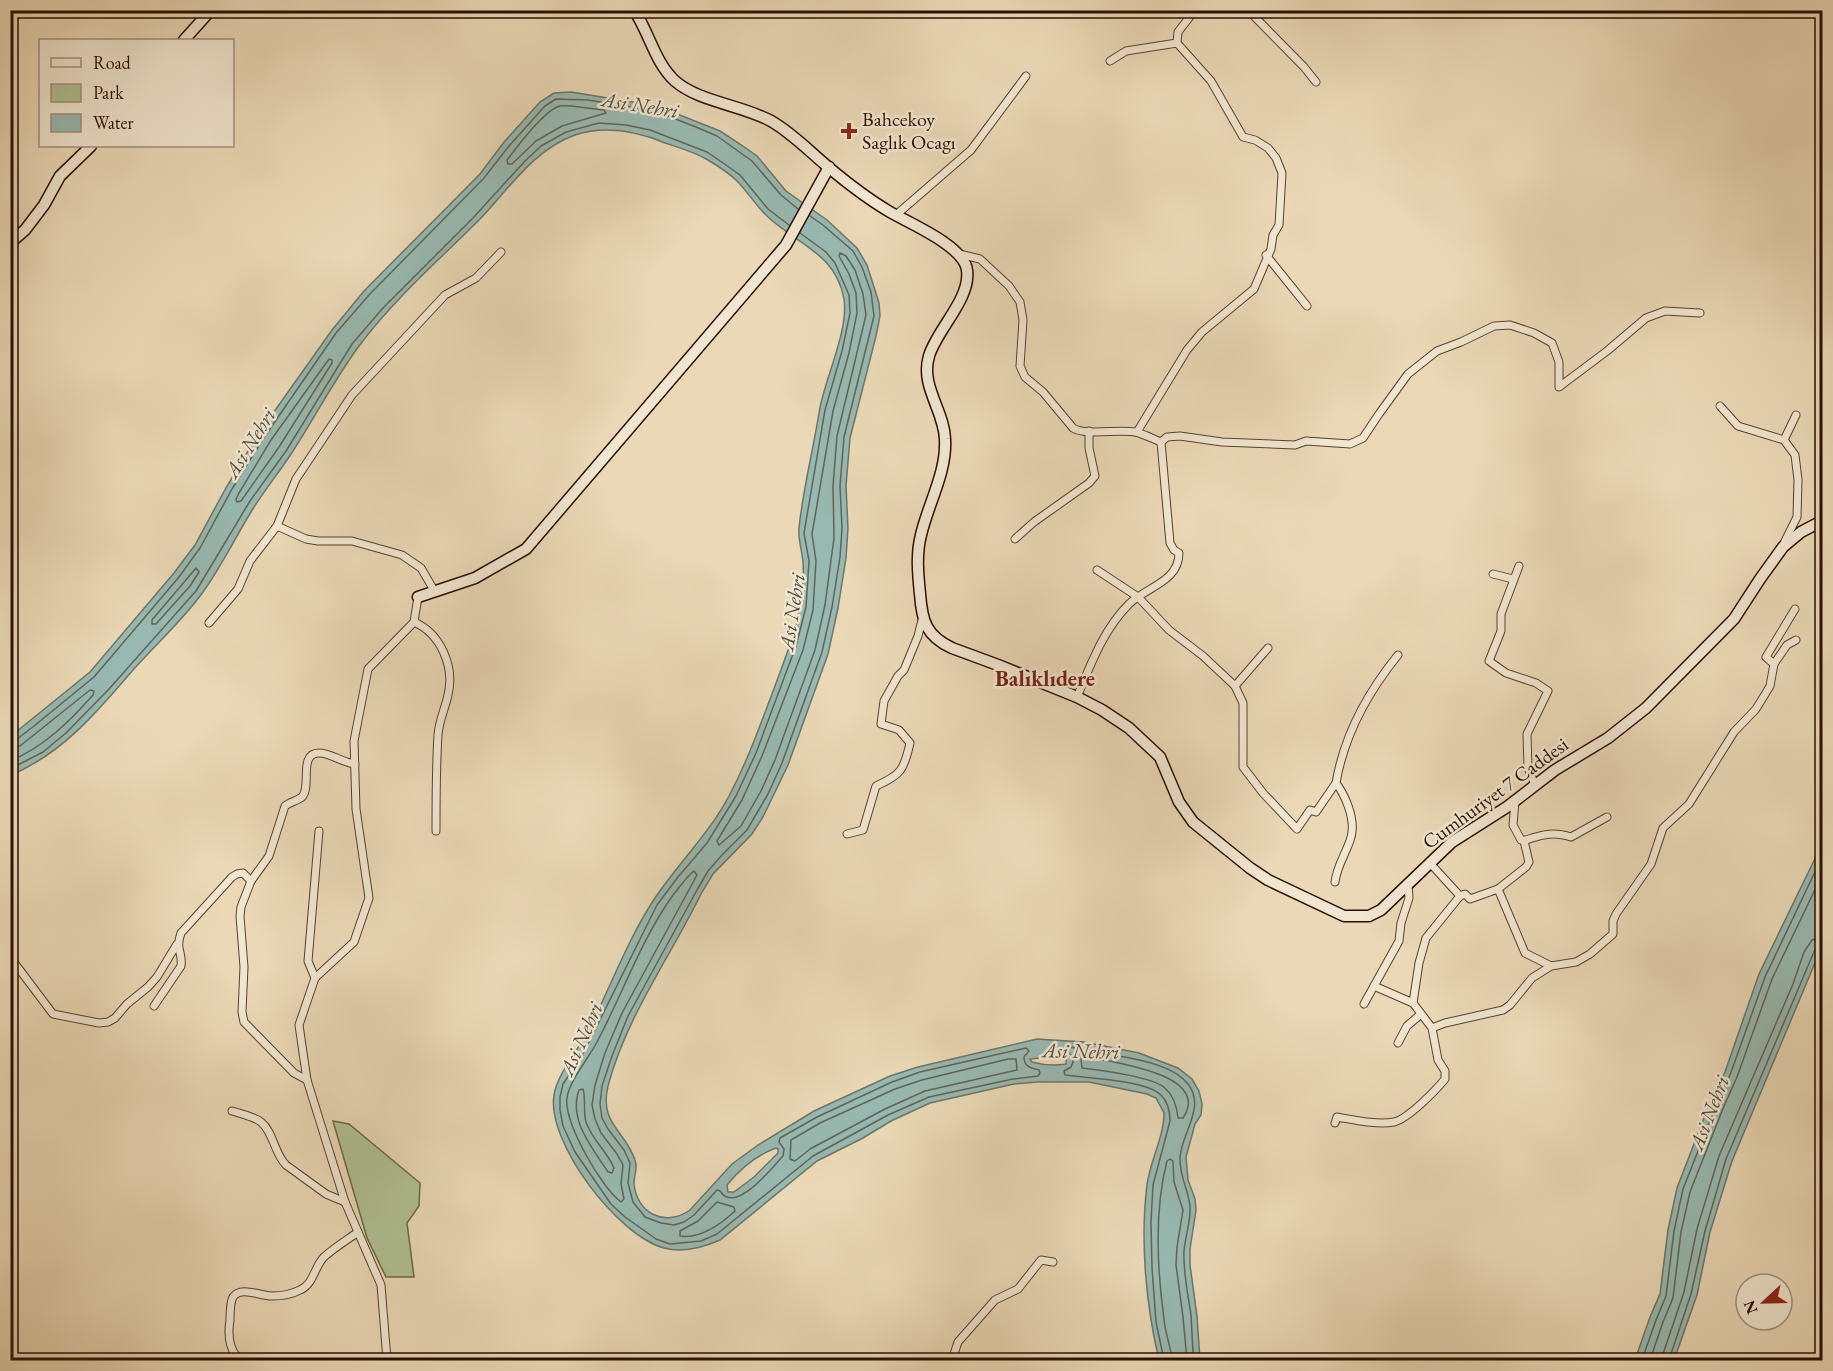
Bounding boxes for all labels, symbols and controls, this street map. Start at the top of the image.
legend [39,39,234,147]
text: Road [93,51,132,74]
text: Park [93,81,124,104]
water label: Asi Nehri [598,85,681,124]
place label: Bahcekoy Saglık Ocagı [862,106,956,155]
text: Water [93,111,134,134]
marker: Bahcekoy Saglık Ocagı [840,122,858,140]
water label: Asi Nehri [217,402,282,484]
water label: Asi Nehri [772,571,811,654]
district label: Balıklıdere [995,664,1095,693]
street label: Cumhuriyet 7 Caddesi [1417,731,1573,855]
water label: Asi Nehri [552,997,609,1081]
water label: Asi Nehri [1040,1036,1121,1065]
water label: Asi Nehri [1681,1071,1735,1156]
north arrow [1734,1272,1794,1332]
text: N [1738,1297,1763,1317]

